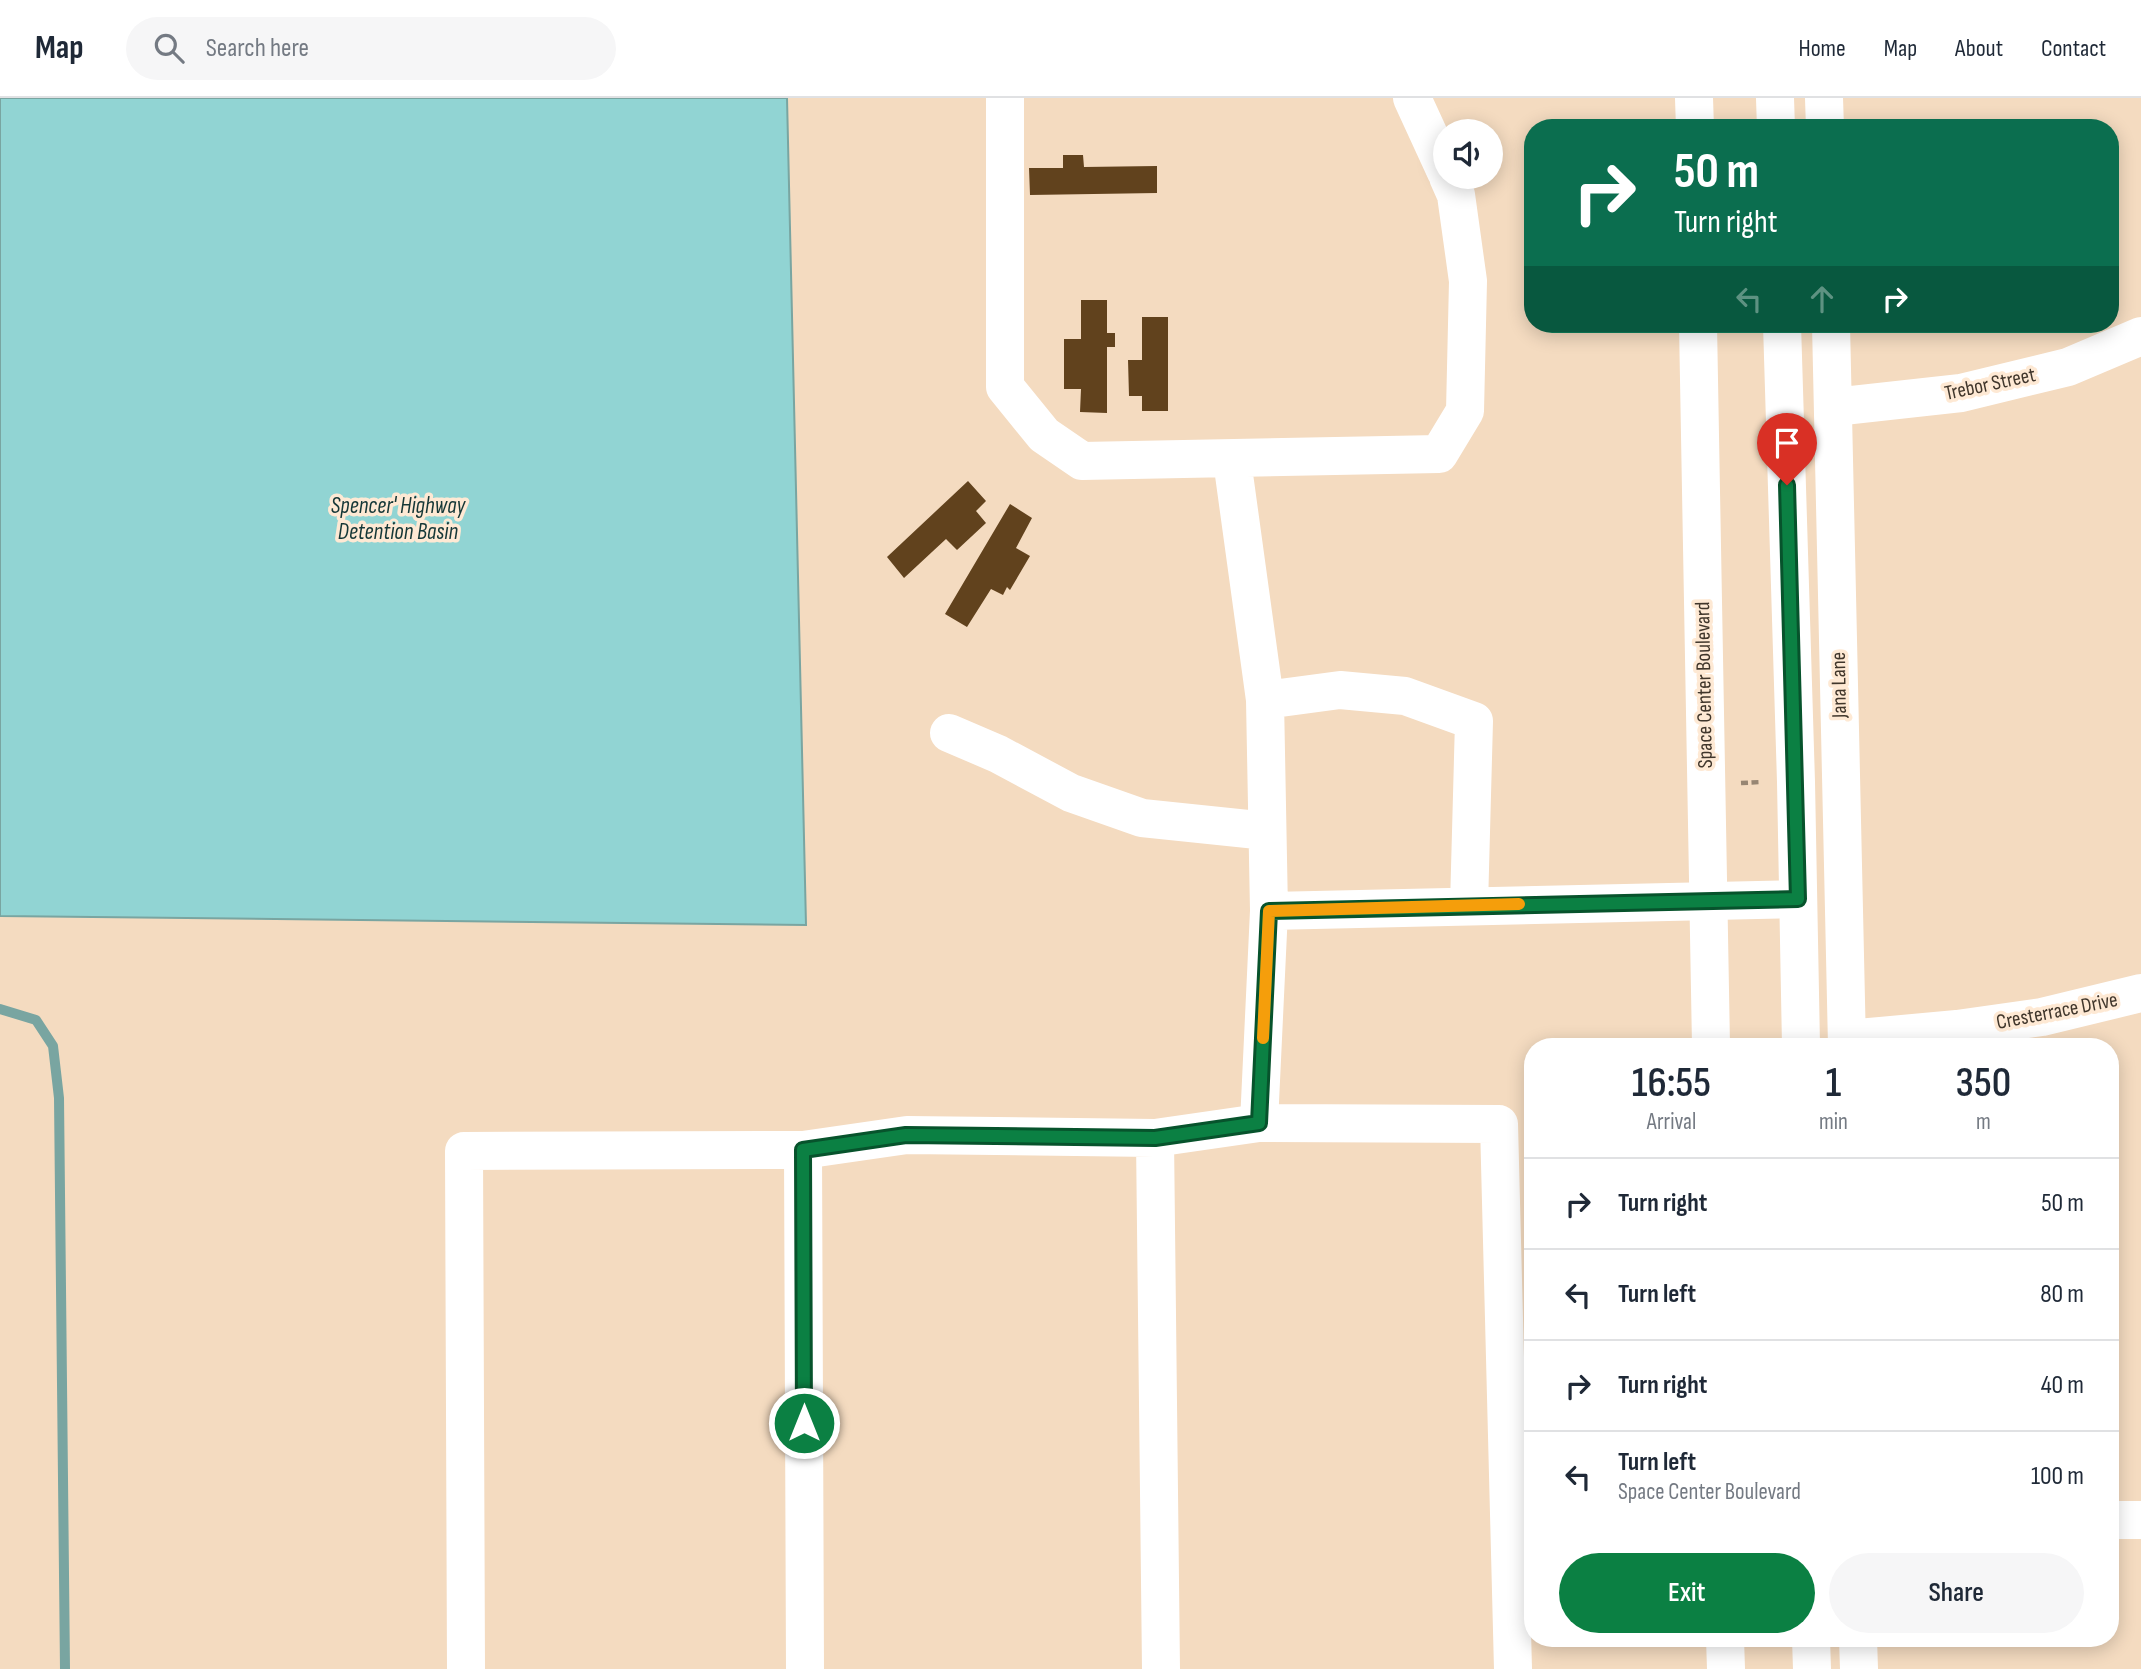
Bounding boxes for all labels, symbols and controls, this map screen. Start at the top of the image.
search box [126,17,616,80]
text: Map [35,28,84,68]
icon: search [150,29,188,67]
text: Search here [206,33,309,64]
text: Home [1798,34,1846,63]
text: Map [1884,34,1917,63]
text: About [1955,34,2003,63]
text: Contact [2041,34,2106,63]
map controls [1433,119,1503,189]
button: sound [1433,119,1503,189]
text: 50 m [1674,143,1759,202]
icon: right [1559,147,1650,238]
text: Turn right [1674,203,1778,242]
icon: left [1730,280,1768,318]
icon: ahead [1803,280,1841,318]
icon: right [1876,280,1914,318]
street label: Trebor Street [1942,362,2038,406]
pin [1757,413,1817,485]
icon: arrive [1768,424,1806,462]
water label: Spencer' Highway Detention Basin [331,492,467,546]
street label: Space Center Boulevard [1690,601,1718,769]
street label: Jana Lane [1826,652,1852,719]
street label: Cresterrace Drive [1994,987,2120,1035]
text: 16:55 [1632,1058,1711,1109]
text: 1 [1825,1058,1841,1109]
text: 350 [1956,1058,2011,1109]
text: Arrival [1647,1108,1696,1136]
text: min [1819,1108,1848,1136]
text: m [1976,1108,1991,1136]
icon: right [1559,1185,1597,1223]
text: Turn right [1618,1188,1707,1219]
text: 50 m [2041,1188,2084,1219]
icon: left [1559,1276,1597,1314]
text: Turn left [1618,1279,1696,1310]
text: 80 m [2040,1279,2084,1310]
icon: right [1559,1367,1597,1405]
text: Turn right [1618,1370,1707,1401]
text: 40 m [2041,1370,2084,1401]
position arrow [767,1386,841,1460]
text: Turn left [1618,1447,1696,1478]
icon: left [1559,1458,1597,1496]
text: 100 m [2031,1461,2084,1492]
text: Space Center Boulevard [1618,1478,1801,1506]
button: Exit [1559,1553,1815,1633]
button: Share [1829,1553,2084,1633]

